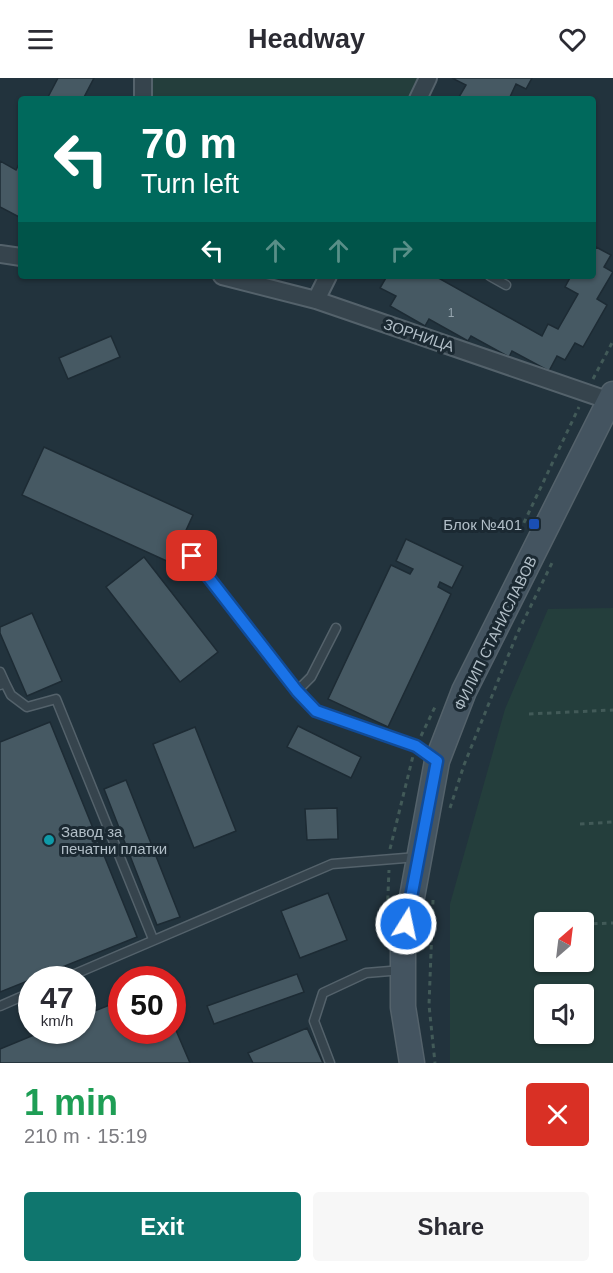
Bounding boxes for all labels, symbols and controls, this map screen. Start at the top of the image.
icon: menu [24,23,57,56]
icon: heart [556,23,589,56]
text: Headway [248,24,365,54]
icon: left [42,120,120,198]
text: 70 m [141,120,237,167]
text: Turn left [141,169,239,199]
icon: left [196,234,229,267]
icon: ahead [259,234,292,267]
icon: ahead [322,234,355,267]
icon: right [385,234,418,267]
house number: 1 [448,306,455,320]
street label: ЗОРНИЦА [382,315,456,355]
place label: Блок №401 [443,516,522,533]
marker: Блок №401 [527,517,541,531]
pin [166,530,217,581]
icon: arrive [175,539,208,572]
street label: ФИЛИП СТАНИСЛАВОВ [450,553,540,713]
place label: Завод за печатни платки [61,823,167,857]
marker: Завод за печатни платки [42,833,56,847]
position arrow [374,892,438,956]
north arrow [534,912,594,972]
map controls [534,912,594,1044]
speed limit sign: 50 [108,966,186,1044]
text: 47 [40,981,74,1014]
button: sound [534,984,594,1044]
text: km/h [41,1012,73,1029]
text: 1 min [24,1082,118,1123]
button: close [526,1083,589,1146]
text: 210 m · 15:19 [24,1125,147,1147]
button: Exit [24,1192,301,1261]
button: Share [313,1192,589,1261]

